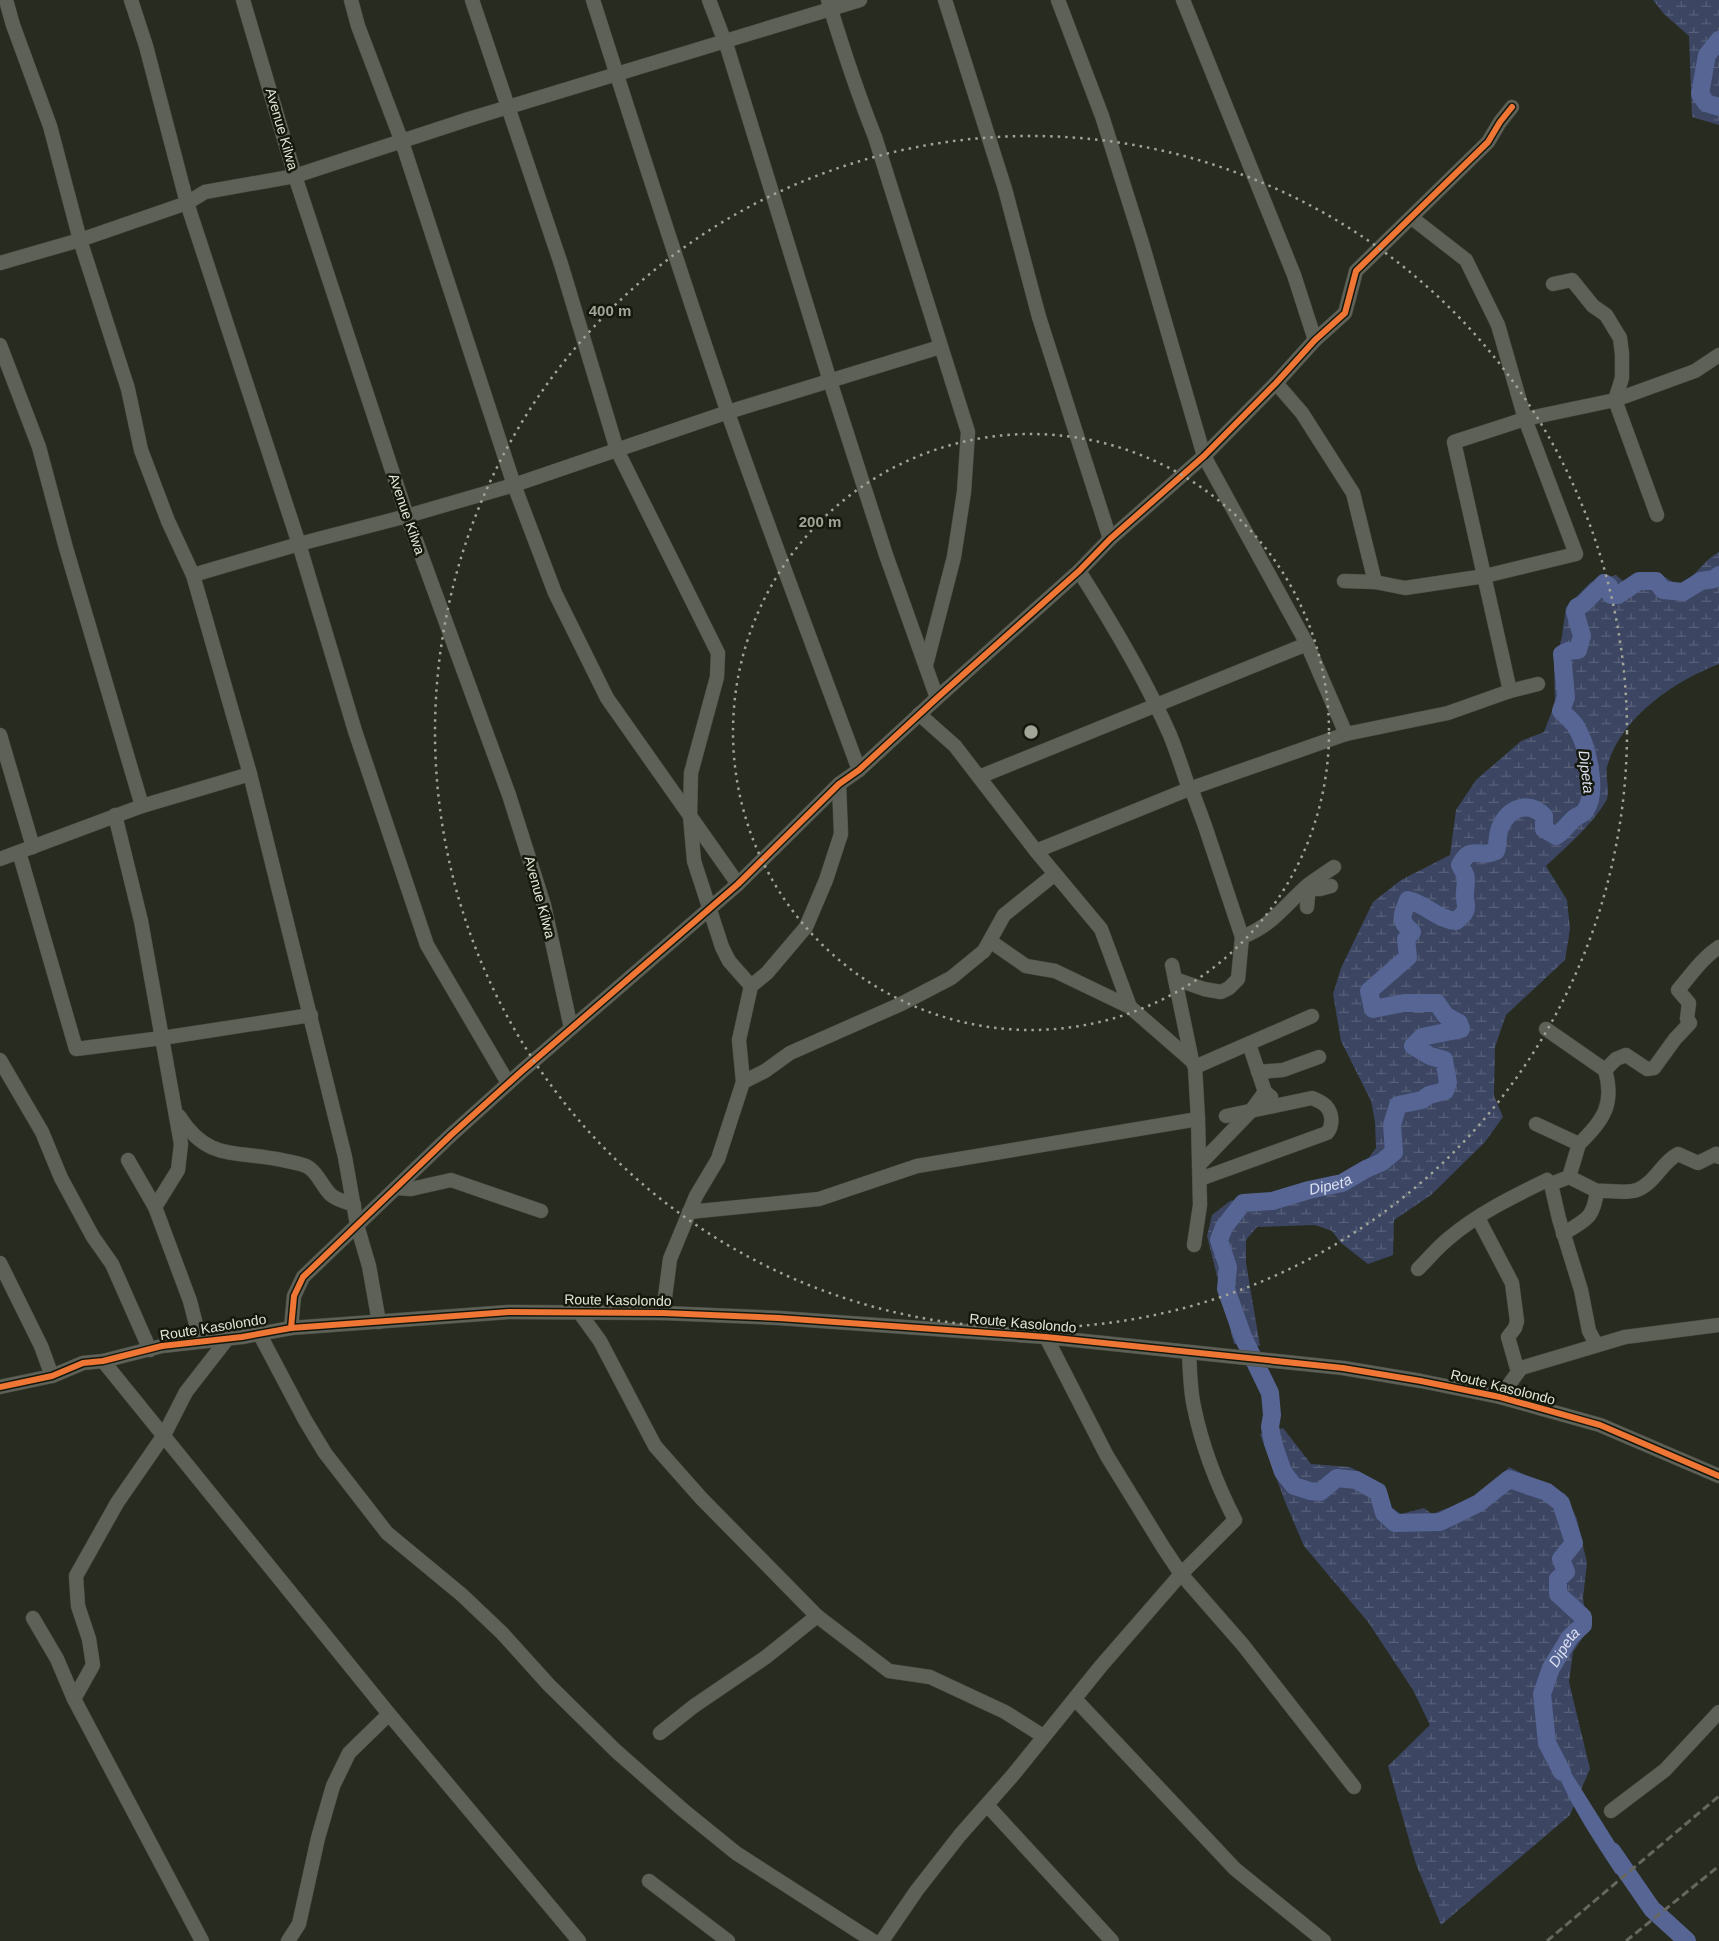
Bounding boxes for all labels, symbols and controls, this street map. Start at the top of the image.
street label: Avenue Kilwa [263,86,301,172]
text: 400 m [589,302,631,319]
street label: Avenue Kilwa [386,471,428,557]
text: 200 m [799,513,841,530]
centre of rings [1022,723,1040,741]
water label: Dipeta [1575,749,1598,794]
street label: Avenue Kilwa [521,854,559,940]
water label: Dipeta [1307,1170,1355,1198]
street label: Route Kasolondo [564,1291,672,1309]
street label: Route Kasolondo [969,1310,1077,1336]
street label: Route Kasolondo [159,1311,268,1343]
street label: Route Kasolondo [1449,1366,1557,1408]
water label: Dipeta [1545,1624,1583,1670]

